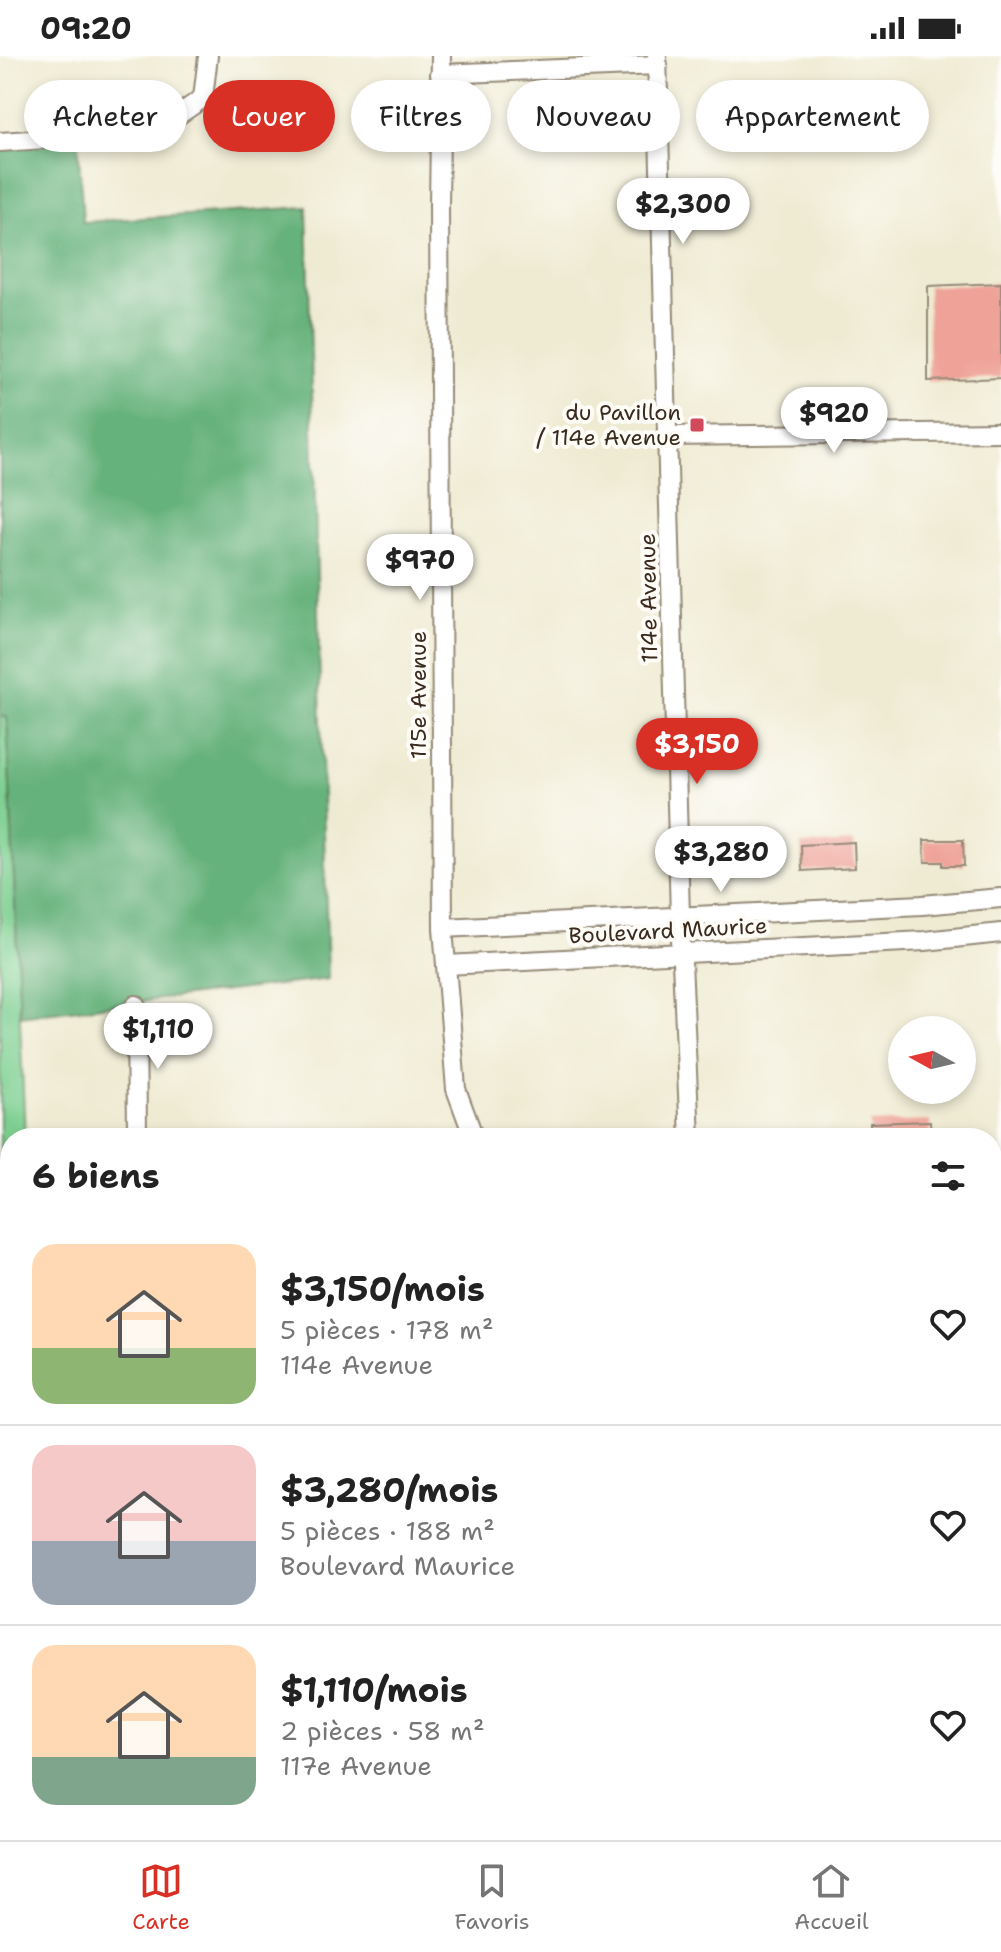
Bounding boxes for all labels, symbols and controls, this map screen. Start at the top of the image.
text: 09:20 [40,8,132,49]
chip: Acheter [24,80,187,152]
chip: Louer [203,80,335,152]
chip: Filtres [351,80,491,152]
chip: Nouveau [507,80,680,152]
chip: Appartement [696,80,929,152]
pin: $2,300 [618,178,748,246]
text: $2,300 [635,186,731,221]
pin: $920 [787,387,881,455]
text: $920 [799,395,869,430]
place label: du Pavillon / 114e Avenue [536,398,681,452]
marker: du Pavillon / 114e Avenue [688,416,706,434]
street label: 114e Avenue [633,533,664,663]
pin: $970 [373,534,467,602]
text: $970 [385,542,455,577]
street label: 115e Avenue [404,631,433,759]
pin: $3,150 [632,718,762,786]
text: $3,150 [654,726,740,761]
pin: $3,280 [656,826,786,894]
text: $3,280 [673,834,769,869]
street label: Boulevard Maurice [568,911,768,950]
pin: $1,110 [93,1003,223,1071]
text: $1,110 [122,1011,194,1046]
north arrow [888,1016,976,1104]
map controls [888,1016,976,1104]
text: 6 biens [32,1153,160,1199]
icon: filters [926,1154,970,1198]
text: $3,150/mois [280,1266,485,1312]
icon: home [96,1276,192,1372]
icon: heart [926,1302,970,1346]
text: 5 pièces · 178 m² [280,1312,494,1347]
text: 114e Avenue [280,1347,433,1382]
text: $3,280/mois [280,1467,498,1513]
icon: home [96,1477,192,1573]
icon: heart [926,1503,970,1547]
text: 5 pièces · 188 m² [280,1513,495,1548]
text: Boulevard Maurice [280,1548,515,1583]
text: $1,110/mois [280,1667,468,1713]
icon: home [96,1677,192,1773]
icon: heart [926,1703,970,1747]
text: 2 pièces · 58 m² [280,1713,485,1748]
text: 117e Avenue [280,1748,432,1783]
tab: Carte [132,1859,190,1936]
tab: Favoris [455,1859,530,1936]
tab: Accueil [794,1859,869,1936]

